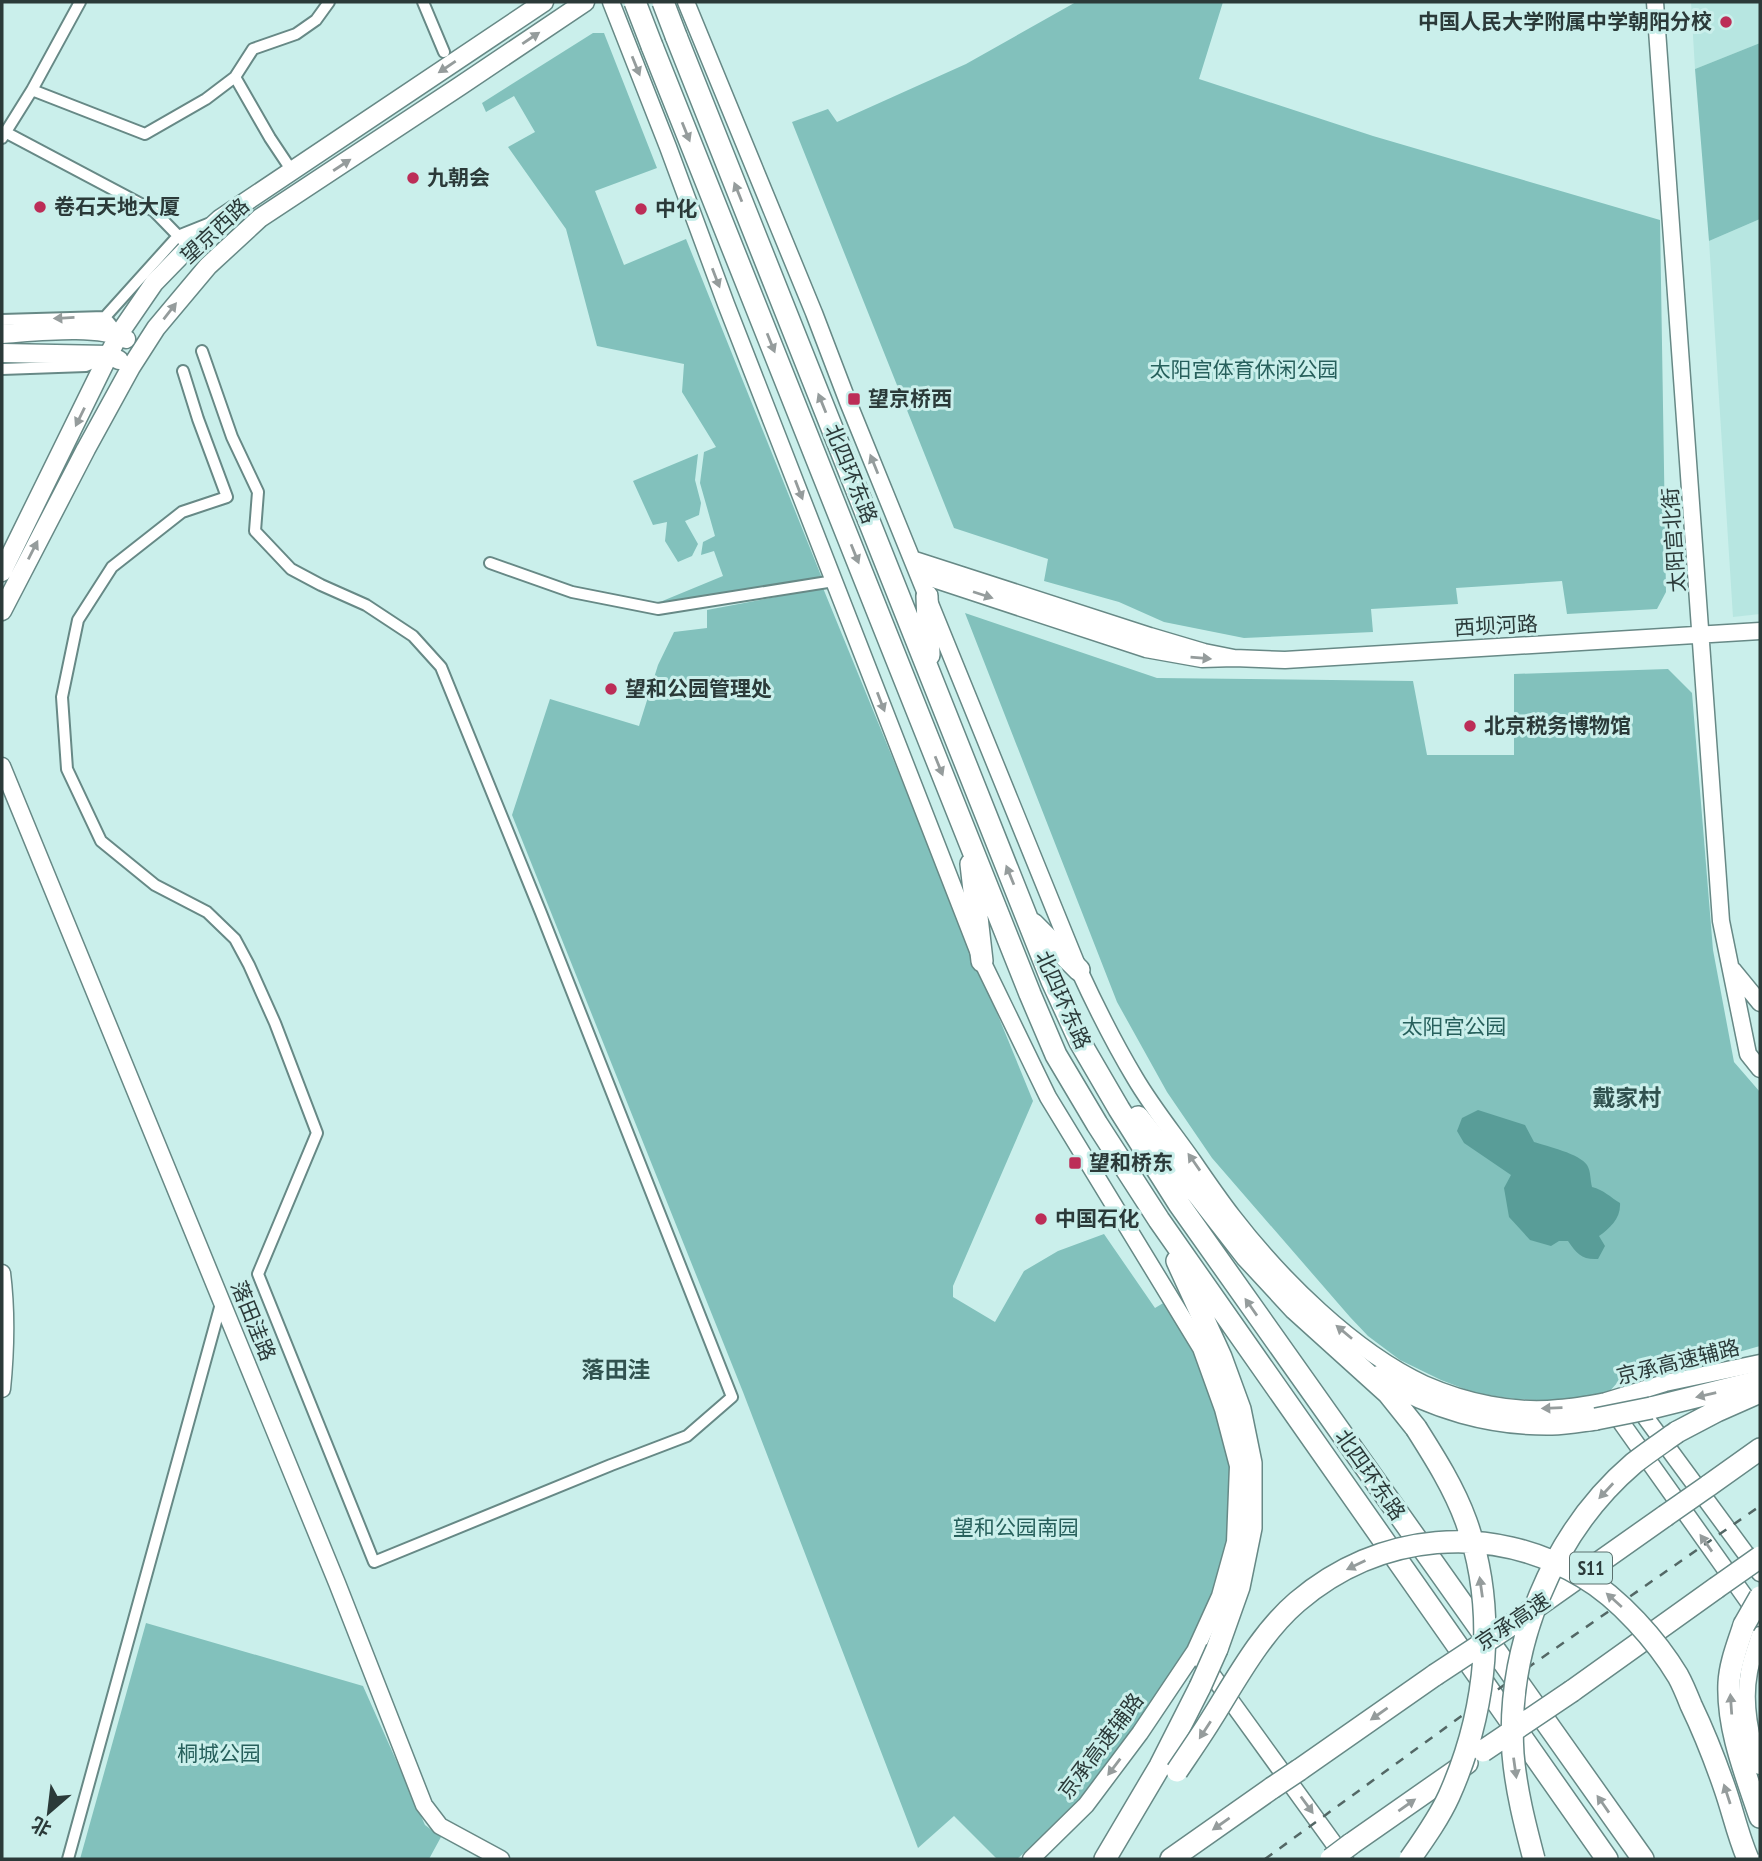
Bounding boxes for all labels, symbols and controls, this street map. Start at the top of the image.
place label: 中国人民大学附属中学朝阳分校 [1418,8,1712,35]
marker: 中国人民大学附属中学朝阳分校 [1718,14,1734,30]
one-way arrow [522,31,540,45]
one-way arrow [630,55,641,76]
one-way arrow [438,60,456,74]
one-way arrow [681,121,692,142]
one-way arrow [333,158,351,172]
place label: 九朝会 [427,164,490,191]
marker: 九朝会 [405,170,421,186]
one-way arrow [733,181,744,202]
street label: 望京西路 [175,192,255,269]
place label: 卷石天地大厦 [54,193,180,220]
place label: 中化 [655,195,697,222]
marker: 卷石天地大厦 [32,199,48,215]
marker: 中化 [633,201,649,217]
one-way arrow [711,268,722,289]
one-way arrow [162,302,176,320]
one-way arrow [53,313,75,324]
one-way arrow [765,333,776,354]
park label: 太阳宫体育休闲公园 [1150,356,1339,383]
place label: 望京桥西 [868,385,952,412]
marker: 望京桥西 [846,391,862,407]
one-way arrow [817,392,828,413]
one-way arrow [74,407,85,427]
street label: 北四环东路 [819,420,884,528]
one-way arrow [868,454,879,475]
one-way arrow [793,480,804,501]
street label: 太阳宫北街 [1656,487,1691,593]
one-way arrow [28,540,39,560]
one-way arrow [849,544,860,565]
one-way arrow [972,590,993,601]
street label: 西坝河路 [1453,610,1539,641]
one-way arrow [1190,652,1212,663]
place label: 望和公园管理处 [625,675,772,702]
marker: 望和公园管理处 [603,681,619,697]
one-way arrow [876,692,887,713]
place label: 北京税务博物馆 [1484,712,1631,739]
marker: 北京税务博物馆 [1462,718,1478,734]
one-way arrow [934,755,945,776]
one-way arrow [1005,864,1016,885]
street label: 北四环东路 [1030,946,1097,1053]
park label: 太阳宫公园 [1402,1013,1507,1040]
district label: 戴家村 [1593,1083,1662,1112]
place label: 望和桥东 [1089,1149,1173,1176]
one-way arrow [1187,1153,1201,1171]
marker: 望和桥东 [1067,1155,1083,1171]
place label: 中国石化 [1055,1205,1139,1232]
marker: 中国石化 [1033,1211,1049,1227]
street label: 落田洼路 [225,1277,282,1365]
one-way arrow [1244,1298,1258,1316]
one-way arrow [1335,1324,1353,1340]
street label: 京承高速辅路 [1613,1333,1742,1390]
district label: 落田洼 [582,1355,651,1384]
one-way arrow [1694,1390,1716,1401]
one-way arrow [1541,1403,1563,1414]
street label: 北四环东路 [1329,1424,1412,1525]
one-way arrow [1599,1482,1615,1499]
park label: 望和公园南园 [953,1514,1079,1541]
one-way arrow [1700,1534,1714,1552]
road number: S11 [1570,1552,1612,1584]
one-way arrow [1346,1559,1366,1571]
one-way arrow [1475,1576,1486,1598]
street label: 京承高速 [1470,1587,1555,1656]
one-way arrow [1605,1592,1623,1608]
street label: 京承高速辅路 [1052,1687,1149,1804]
one-way arrow [1725,1693,1736,1715]
one-way arrow [1370,1707,1388,1721]
one-way arrow [1198,1720,1211,1739]
park label: 桐城公园 [177,1740,261,1767]
one-way arrow [1510,1757,1521,1779]
one-way arrow [1107,1758,1121,1777]
north arrow [14,1777,84,1847]
one-way arrow [1721,1784,1731,1805]
one-way arrow [1596,1795,1610,1813]
one-way arrow [1300,1796,1314,1814]
one-way arrow [1398,1798,1416,1812]
text: 北 [27,1812,55,1842]
one-way arrow [1212,1817,1230,1831]

